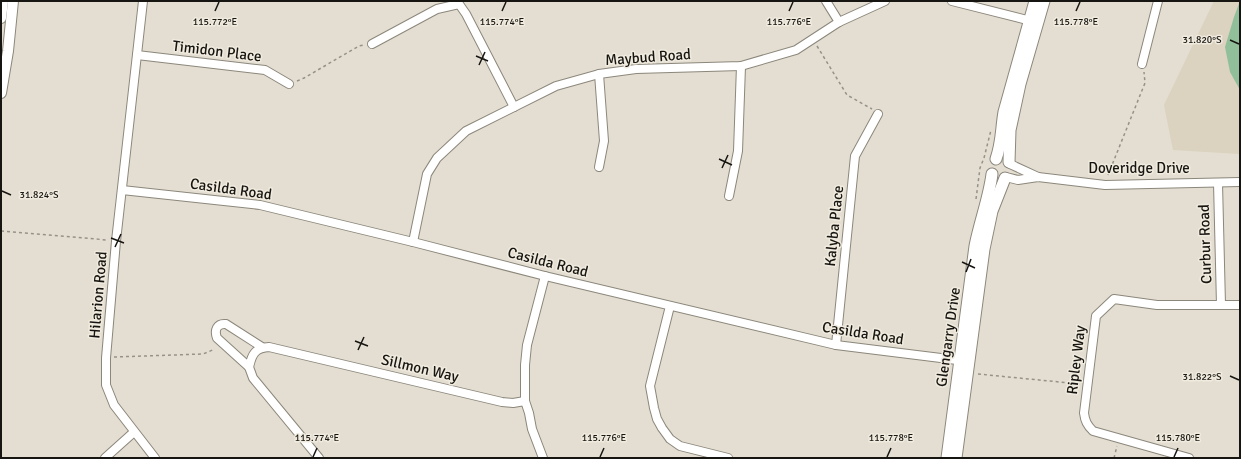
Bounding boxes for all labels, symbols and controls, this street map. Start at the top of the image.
text: 115.772°E [193,16,238,28]
text: 115.774°E [480,16,525,28]
text: 115.776°E [767,16,812,28]
text: 115.778°E [1054,16,1099,28]
text: 31.820°S [1183,34,1222,46]
street label: Timidon Place [171,37,263,65]
street label: Maybud Road [604,45,692,69]
street label: Doveridge Drive [1088,159,1190,177]
street label: Casilda Road [189,174,273,204]
street label: Kalyba Place [821,184,847,268]
text: 31.824°S [20,189,59,201]
street label: Curbur Road [1195,204,1215,284]
street label: Casilda Road [506,243,590,281]
street label: Hilarion Road [85,251,111,339]
street label: Glengarry Drive [932,286,964,388]
street label: Casilda Road [821,318,905,348]
street label: Ripley Way [1063,324,1089,396]
street label: Sillmon Way [380,350,460,386]
text: 31.822°S [1183,371,1222,383]
text: 115.774°E [295,432,340,444]
text: 115.776°E [582,432,627,444]
text: 115.778°E [869,432,914,444]
text: 115.780°E [1156,432,1201,444]

